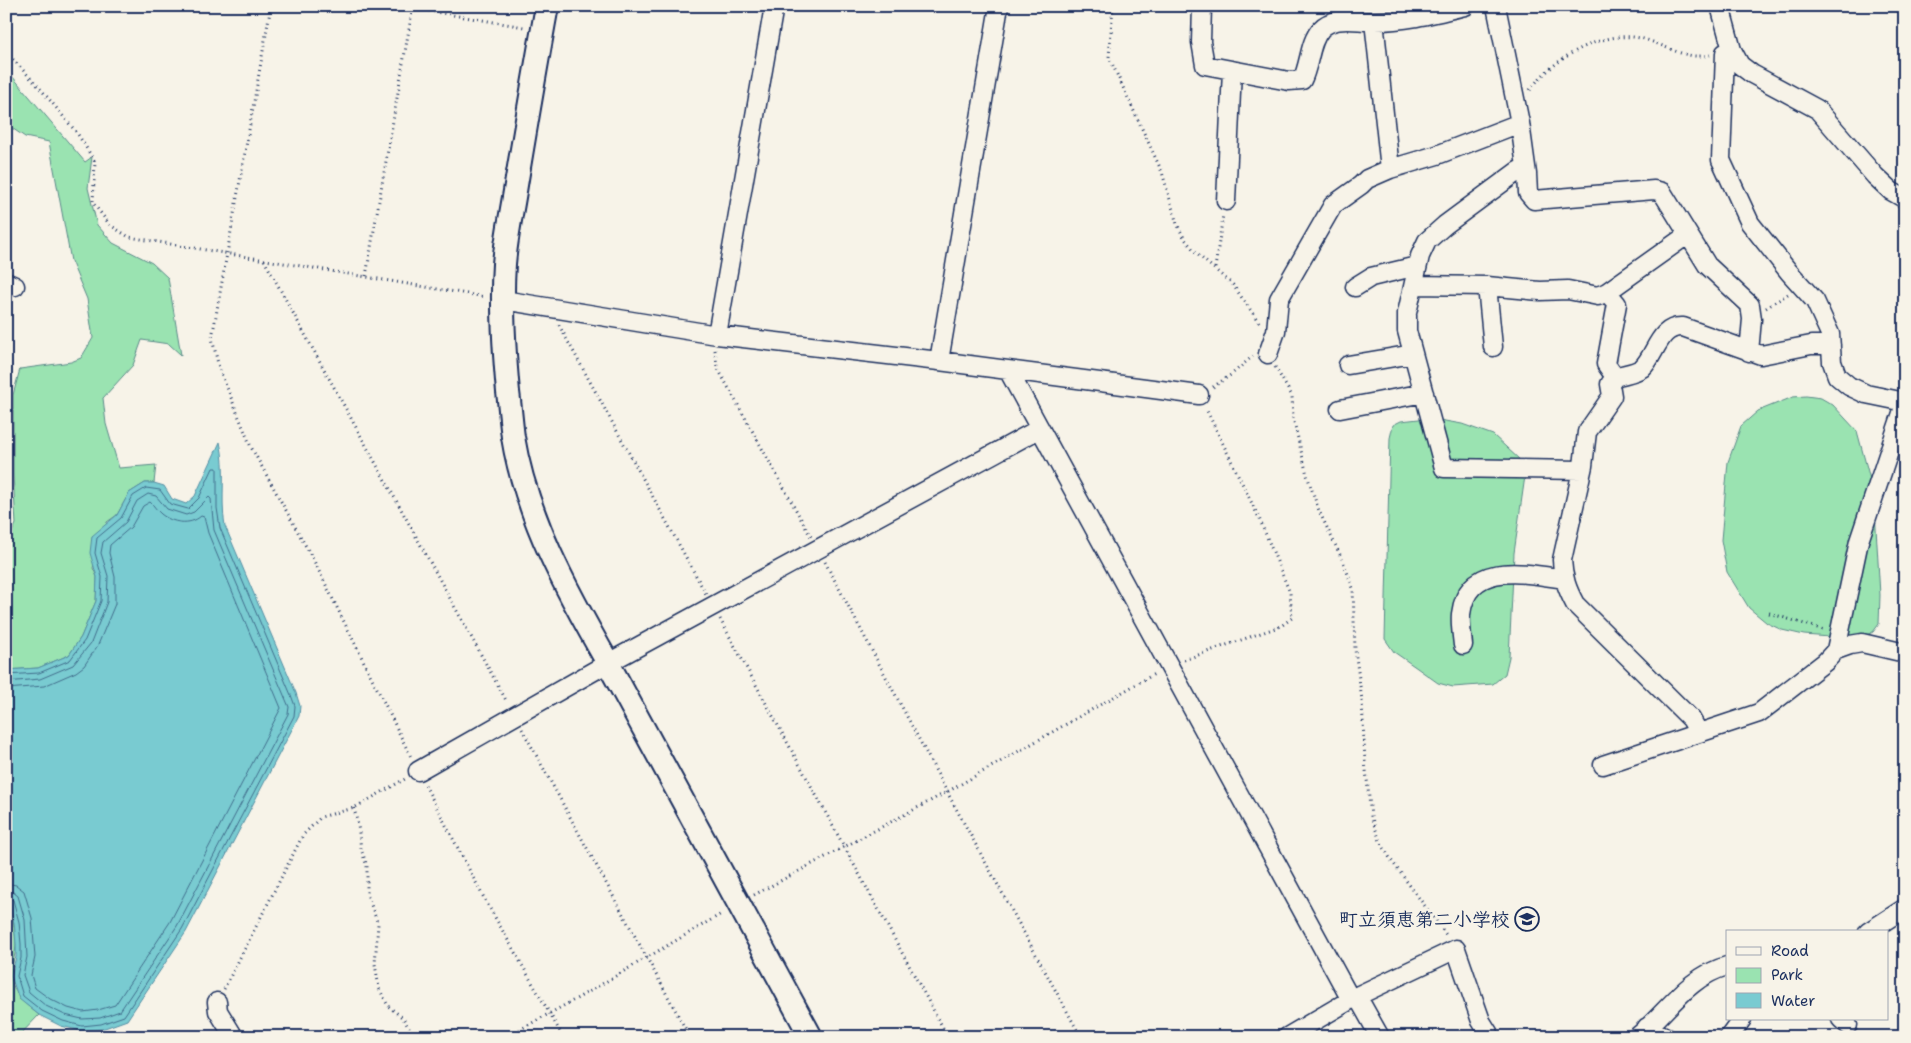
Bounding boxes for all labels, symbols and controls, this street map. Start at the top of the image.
school or university icon: 町立須恵第二小学校 [1514,906,1540,932]
place label: 町立須恵第二小学校 [1339,907,1510,932]
legend [1726,930,1888,1020]
text: Road [1771,941,1809,961]
text: Park [1771,965,1803,985]
text: Water [1771,991,1815,1011]

